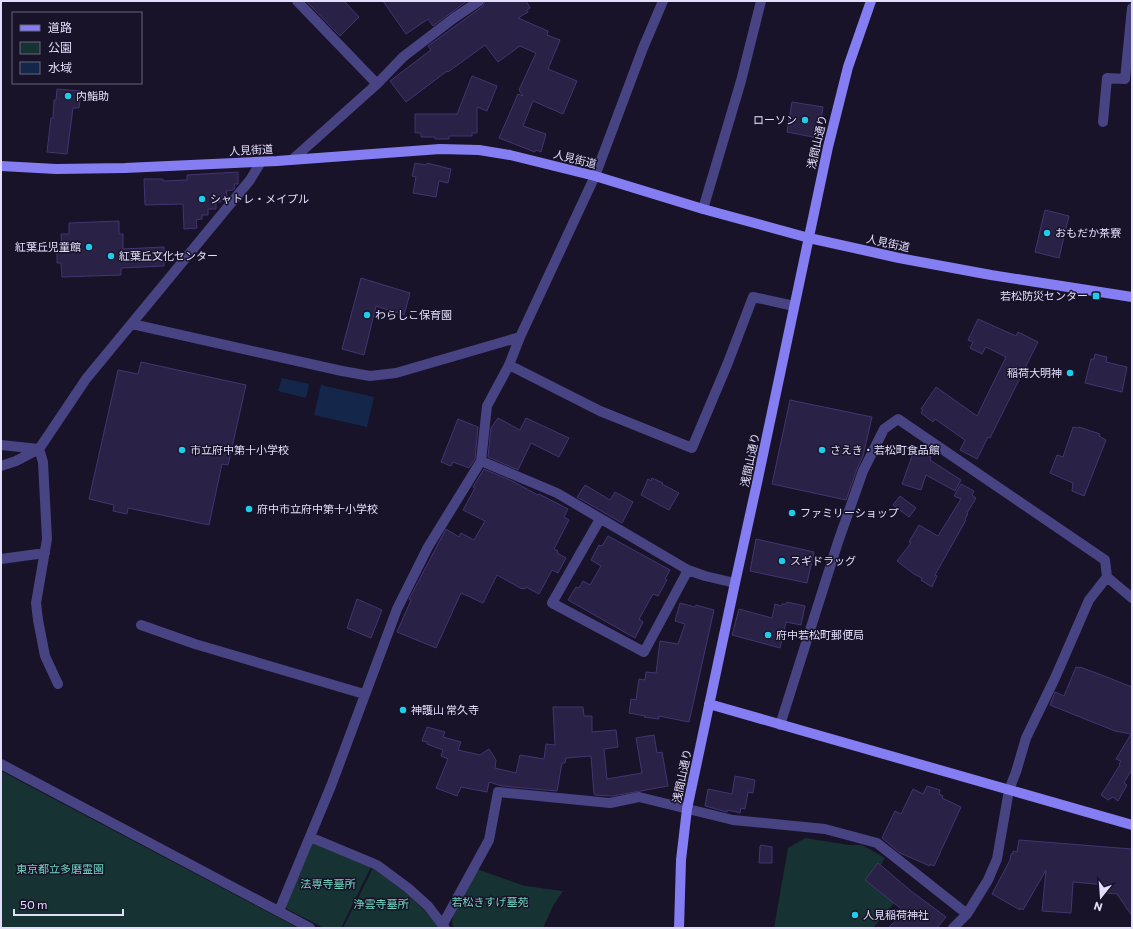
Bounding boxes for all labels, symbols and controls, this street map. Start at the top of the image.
legend [12,12,142,84]
text: 道路 [48,20,72,34]
text: 公園 [48,40,72,54]
text: 水域 [48,60,72,74]
place label: 内鮨助 [76,89,109,102]
marker: 内鮨助 [63,91,73,101]
place label: ローソン [753,113,797,126]
street label: 浅間山通り [804,114,829,170]
marker: ローソン [800,115,810,125]
street label: 人見街道 [229,142,273,157]
street label: 人見街道 [552,147,598,170]
place label: シャトレ・メイプル [210,192,309,205]
marker: シャトレ・メイプル [197,194,207,204]
place label: おもだか茶寮 [1055,226,1121,239]
marker: おもだか茶寮 [1042,228,1052,238]
street label: 人見街道 [865,232,911,253]
place label: 紅葉丘児童館 [15,240,81,253]
marker: 紅葉丘児童館 [84,242,94,252]
place label: 紅葉丘文化センター [119,249,218,262]
marker: 紅葉丘文化センター [106,251,116,261]
place label: 若松防災センター [1000,289,1088,302]
marker: 若松防災センター [1091,291,1101,301]
place label: わらしこ保育園 [375,308,452,321]
marker: わらしこ保育園 [362,310,372,320]
place label: 稲荷大明神 [1007,366,1062,379]
marker: 稲荷大明神 [1065,368,1075,378]
street label: 浅間山通り [737,432,762,488]
place label: 市立府中第十小学校 [190,443,289,456]
place label: さえき・若松町食品館 [830,443,940,456]
marker: 市立府中第十小学校 [177,445,187,455]
marker: さえき・若松町食品館 [817,445,827,455]
place label: 府中市立府中第十小学校 [257,502,378,515]
marker: 府中市立府中第十小学校 [244,504,254,514]
place label: ファミリーショップ [800,506,899,519]
marker: ファミリーショップ [787,508,797,518]
place label: スギドラッグ [790,554,856,567]
marker: スギドラッグ [777,556,787,566]
place label: 府中若松町郵便局 [776,628,864,641]
marker: 府中若松町郵便局 [763,630,773,640]
place label: 神護山 常久寺 [411,703,479,716]
marker: 神護山 常久寺 [398,705,408,715]
street label: 浅間山通り [669,748,694,804]
park label: 東京都立多磨霊園 [16,862,104,875]
park label: 法専寺墓所 [301,877,356,890]
north arrow [1081,877,1121,917]
scale bar [14,891,123,917]
park label: 若松きすげ墓苑 [452,895,529,908]
text: 50 m [20,897,48,911]
park label: 浄雲寺墓所 [354,897,409,910]
text: N [1092,900,1104,914]
place label: 人見稲荷神社 [863,908,929,921]
marker: 人見稲荷神社 [850,910,860,920]

